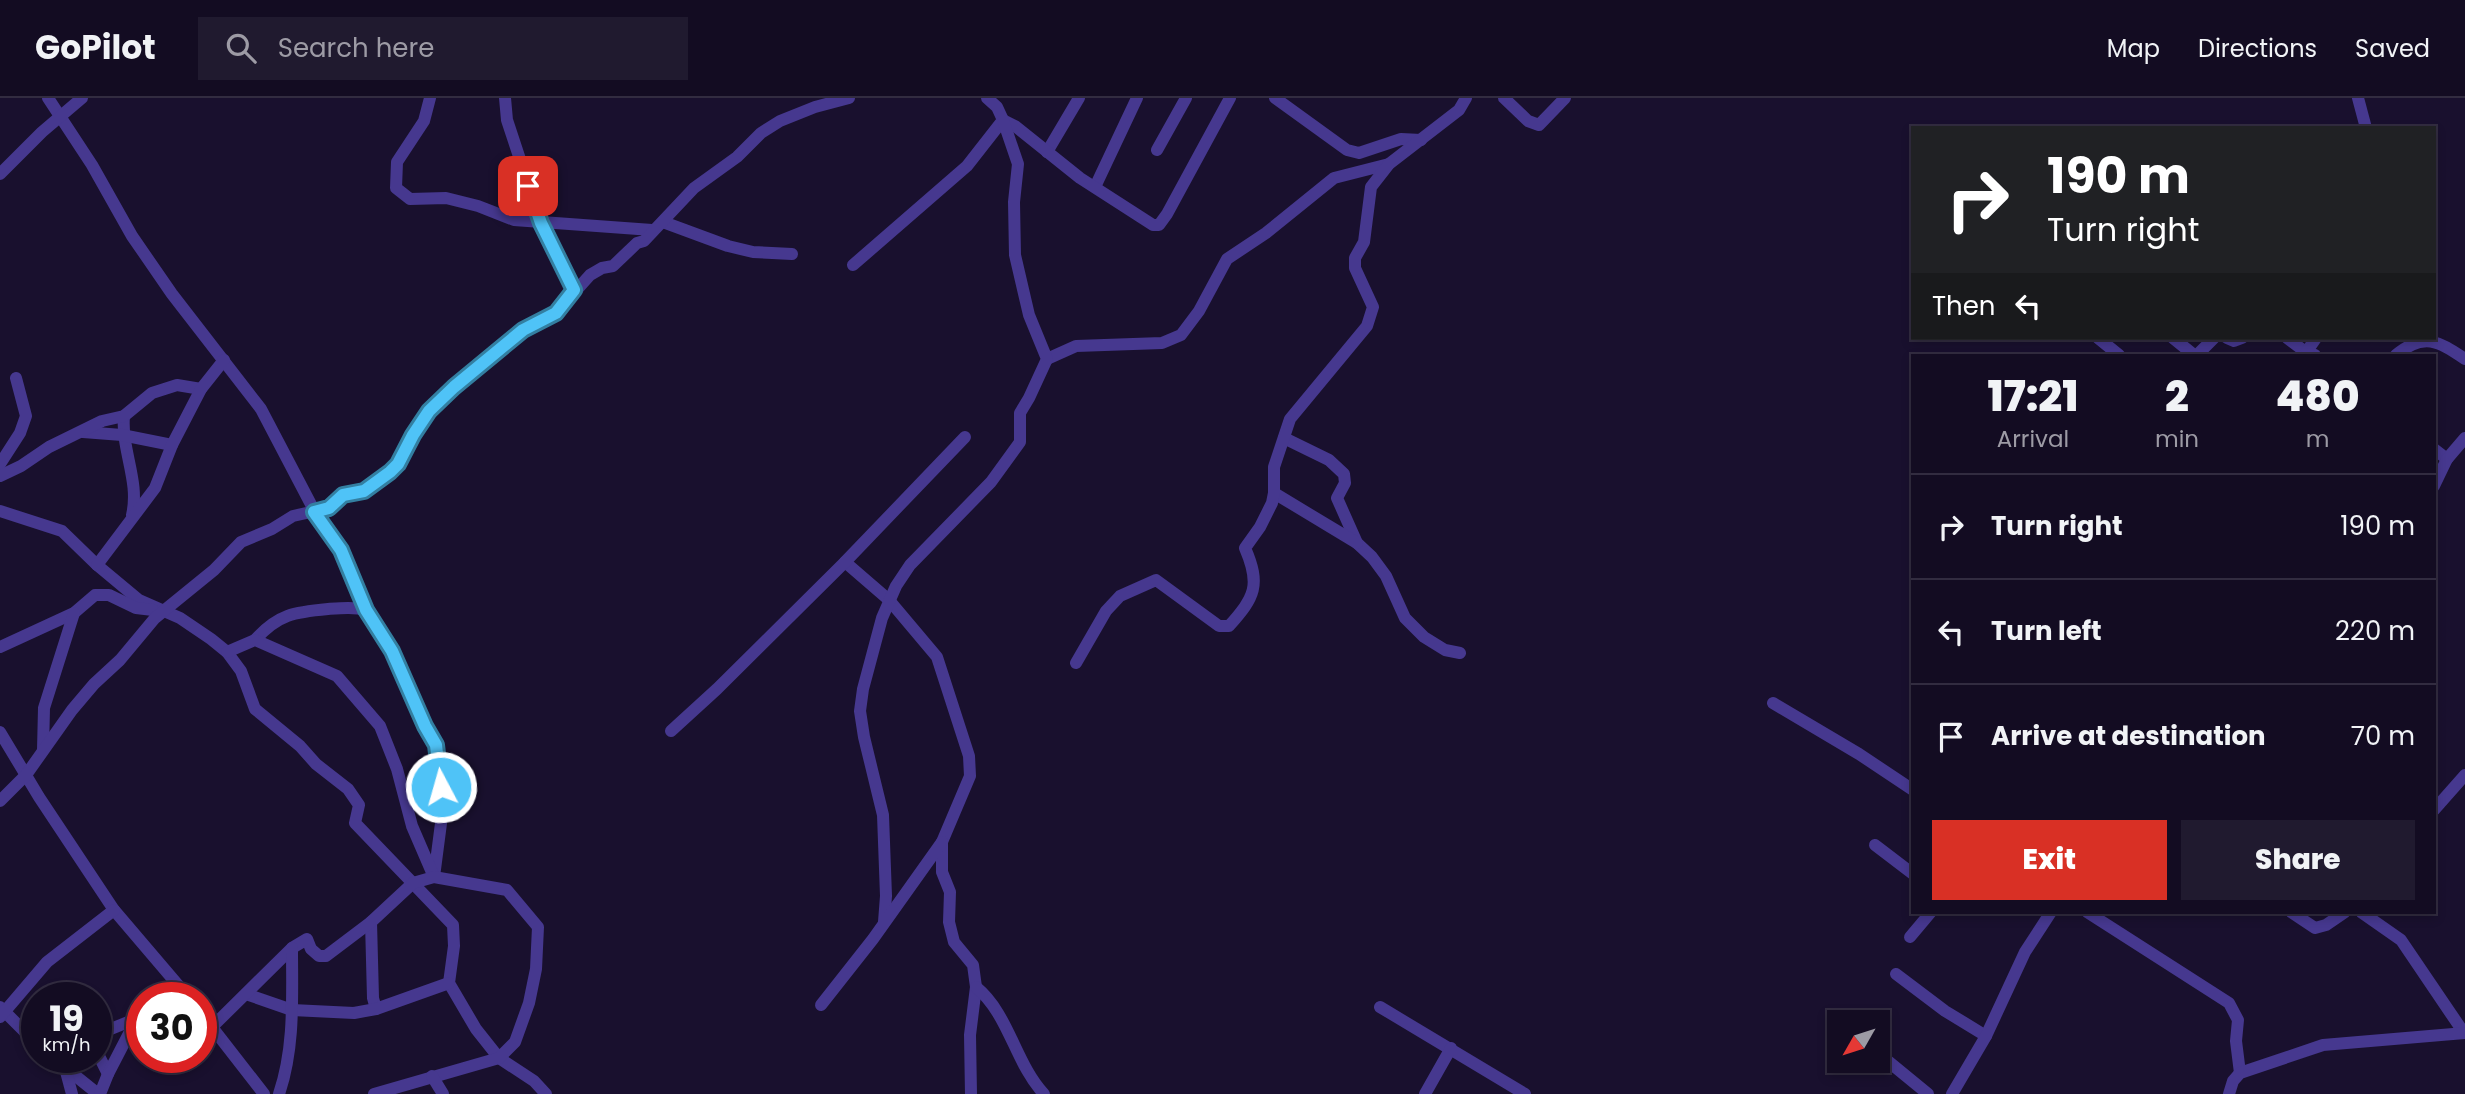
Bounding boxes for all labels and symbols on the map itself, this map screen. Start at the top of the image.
pin [498,156,558,216]
position arrow [404,750,478,824]
speed limit sign: 30 [126,982,217,1073]
north arrow [1827,1010,1890,1073]

